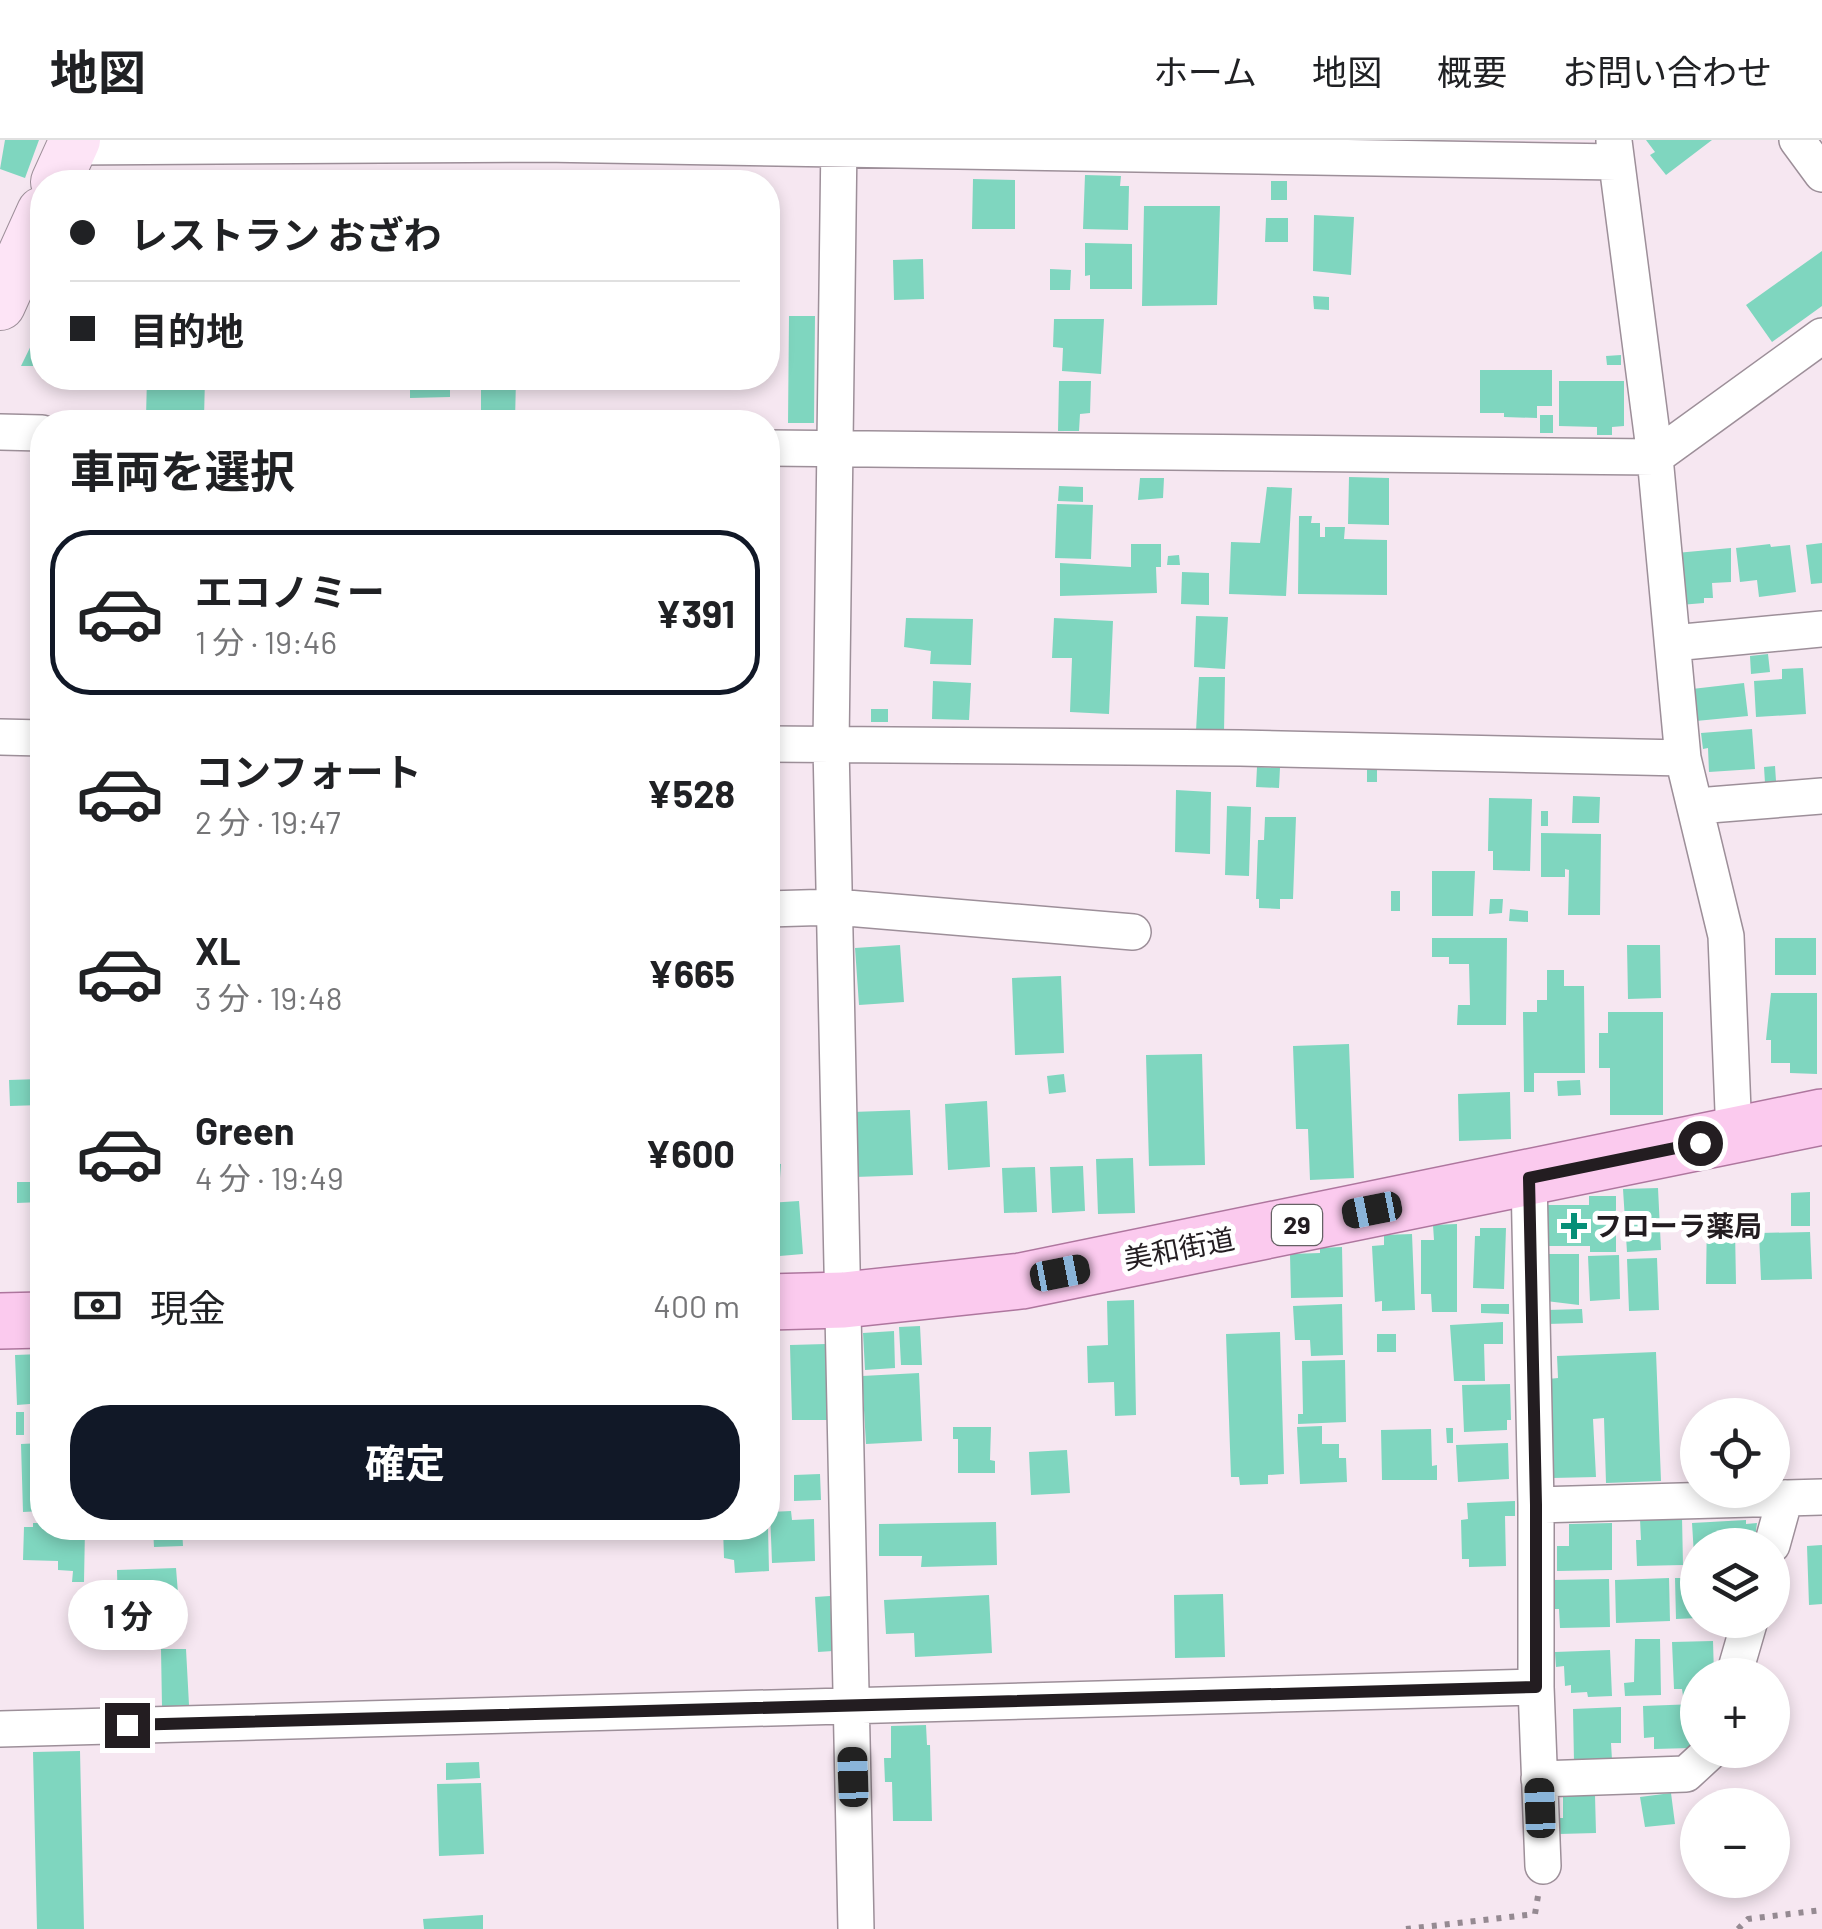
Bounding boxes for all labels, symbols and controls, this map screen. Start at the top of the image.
text: 地図 [50,42,146,100]
text: ホーム [1153,50,1257,92]
text: 地図 [1312,50,1382,92]
text: 概要 [1437,50,1507,92]
text: お問い合わせ [1562,50,1772,92]
text: レストラン おざわ [130,211,442,257]
text: 目的地 [130,307,244,353]
text: 車両を選択 [70,443,295,497]
icon: car [75,568,165,658]
text: エコノミー [195,568,385,614]
text: ¥391 [656,590,735,636]
text: 1 分 · 19:46 [195,622,337,660]
icon: car [75,748,165,838]
text: コンフォート [195,748,422,794]
text: ¥528 [647,770,735,816]
text: 2 分 · 19:47 [195,802,341,840]
text: XL [195,927,241,973]
icon: car [75,928,165,1018]
text: ¥665 [648,950,735,996]
text: 3 分 · 19:48 [195,978,342,1016]
text: Green [195,1107,295,1153]
icon: car [75,1108,165,1198]
route start [1678,1121,1723,1166]
text: ¥600 [645,1130,735,1176]
text: 4 分 · 19:49 [195,1158,344,1196]
car [1340,1190,1404,1230]
road number: 29 [1272,1205,1322,1245]
place label: フローラ薬局 [1594,1208,1762,1242]
marker: フローラ薬局 [1563,1215,1585,1237]
street label: 美和街道 [1121,1221,1237,1275]
car [1028,1253,1092,1293]
icon: cash [70,1278,125,1333]
text: 現金 [150,1284,226,1330]
text: 400 m [653,1286,740,1324]
map controls [1680,1398,1790,1898]
button: locate [1680,1398,1790,1508]
button: 確定 [70,1405,740,1520]
button: layers [1680,1528,1790,1638]
callout: 1 分 [67,1580,187,1650]
text: 1 分 [103,1596,153,1634]
button: + [1680,1658,1790,1768]
route end [105,1703,150,1748]
car [837,1746,869,1808]
car [1524,1777,1556,1839]
button: − [1680,1788,1790,1898]

